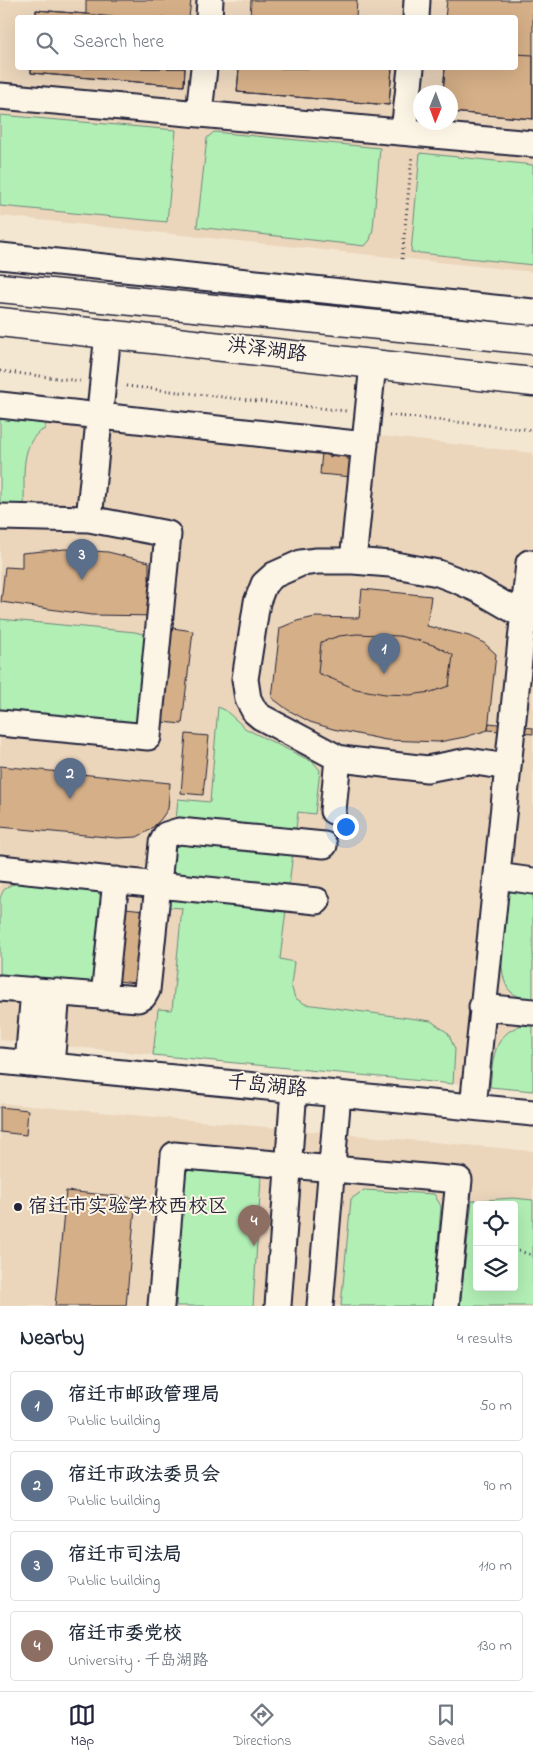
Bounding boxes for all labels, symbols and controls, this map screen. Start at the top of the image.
search box [15,15,518,70]
icon: search [33,29,61,57]
text: Search here [73,29,164,56]
north arrow [413,85,458,130]
street label: 洪泽湖路 [226,332,309,370]
pin: 3 [66,539,98,580]
pin: 1 [368,633,400,674]
pin: 2 [54,758,86,799]
your location [333,814,359,840]
street label: 千岛湖路 [226,1068,309,1106]
place label: 宿迁市实验学校西校区 [28,1193,228,1222]
marker: 宿迁市实验学校西校区 [12,1201,24,1213]
map controls [473,1201,518,1291]
button: locate [473,1201,518,1246]
pin: 4 [238,1205,270,1246]
button: layers [473,1246,518,1291]
text: Nearby [20,1324,84,1354]
text: 4 results [457,1327,513,1351]
text: 宿迁市邮政管理局 [68,1382,220,1409]
text: 1 [34,1394,40,1418]
text: 50 m [480,1394,512,1418]
text: Public building [68,1409,160,1433]
text: 宿迁市政法委员会 [68,1462,220,1489]
text: 2 [33,1474,41,1498]
text: 90 m [484,1474,512,1498]
text: Public building [68,1489,160,1513]
text: 宿迁市司法局 [68,1542,182,1569]
text: 3 [34,1554,40,1578]
text: 110 m [478,1554,512,1578]
text: Public building [68,1569,160,1593]
text: 宿迁市委党校 [68,1621,182,1648]
text: 4 [34,1634,40,1658]
text: 130 m [477,1634,512,1658]
text: University · 千岛湖路 [68,1649,208,1673]
tab: Map [68,1701,96,1752]
tab: Directions [233,1701,291,1752]
tab: Saved [428,1701,465,1752]

